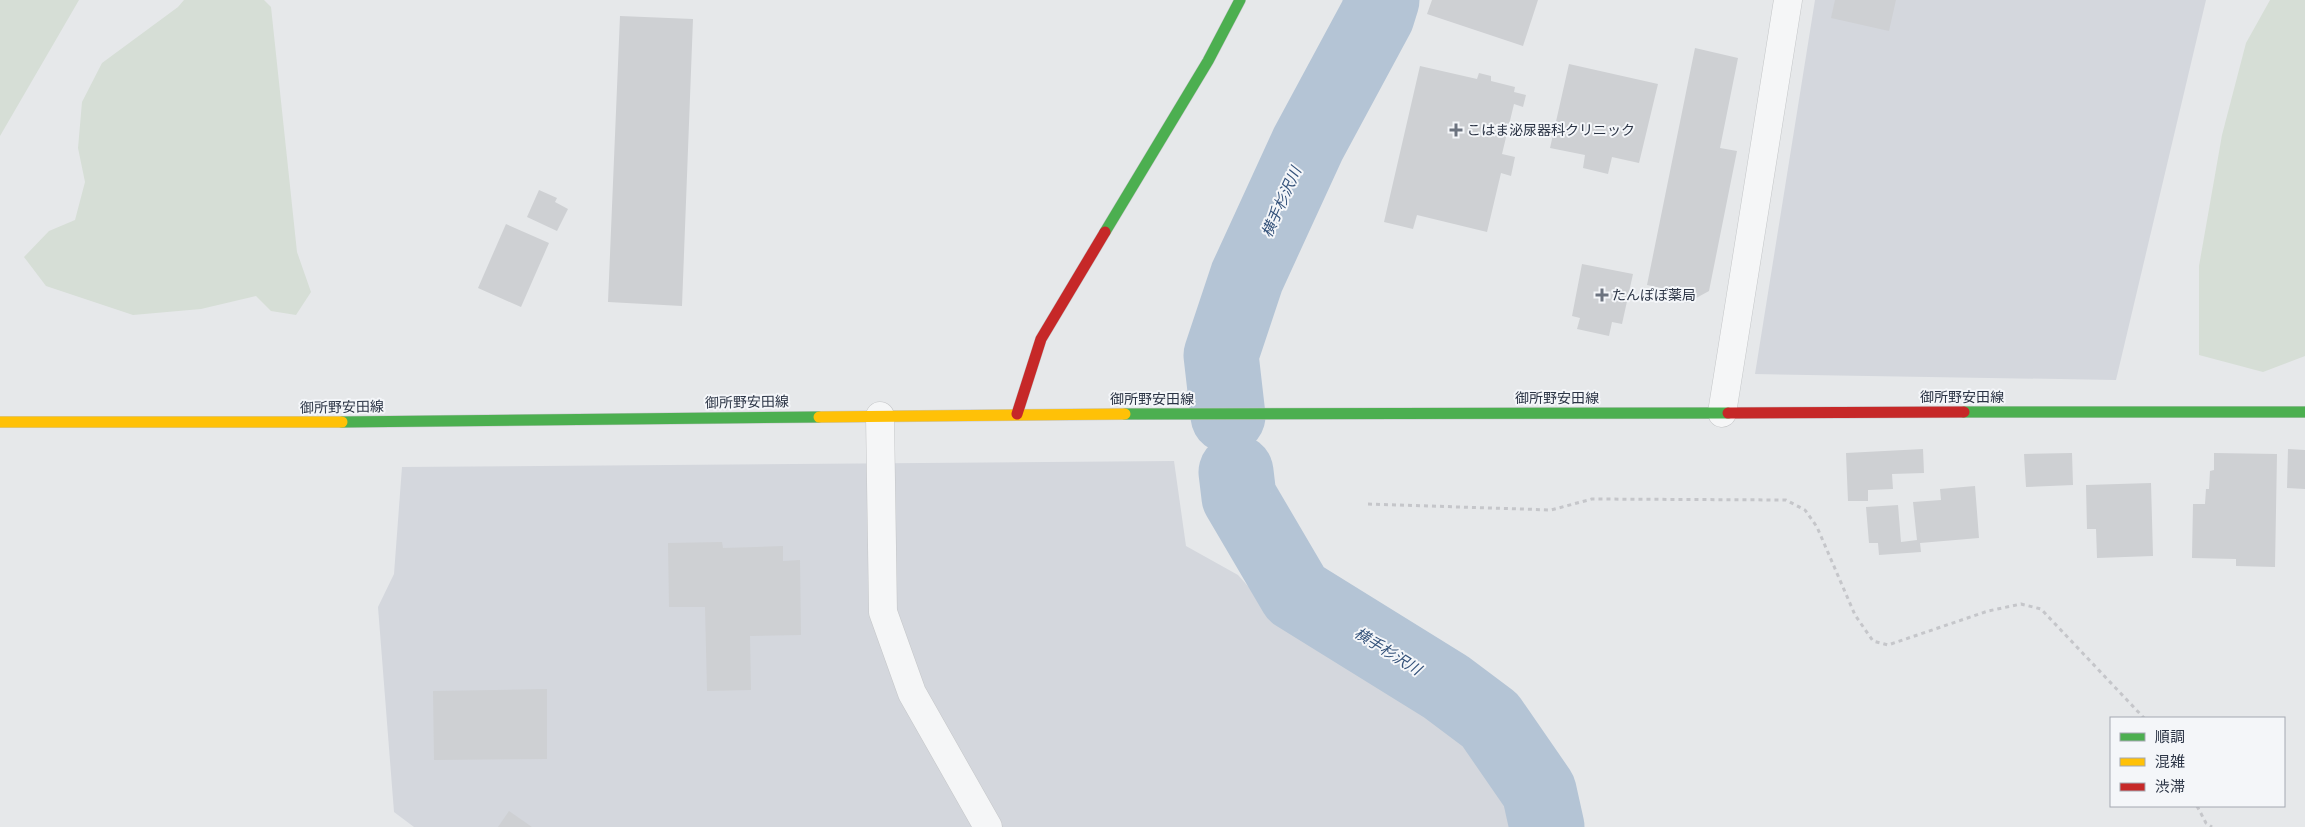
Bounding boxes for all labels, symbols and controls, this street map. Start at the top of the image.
place label: こはま泌尿器科クリニック [1467,122,1635,138]
marker: こはま泌尿器科クリニック [1449,123,1463,137]
water label: 横手杉沢川 [1258,162,1305,240]
place label: たんぽぽ薬局 [1612,287,1696,303]
marker: たんぽぽ薬局 [1596,289,1608,301]
street label: 御所野安田線 [1920,389,2004,405]
street label: 御所野安田線 [1515,390,1599,406]
street label: 御所野安田線 [1110,391,1194,407]
street label: 御所野安田線 [705,393,789,411]
street label: 御所野安田線 [300,398,384,416]
water label: 横手杉沢川 [1352,624,1426,679]
legend [2110,717,2285,807]
text: 順調 [2155,728,2185,745]
text: 混雑 [2155,753,2185,770]
text: 渋滞 [2155,778,2185,795]

